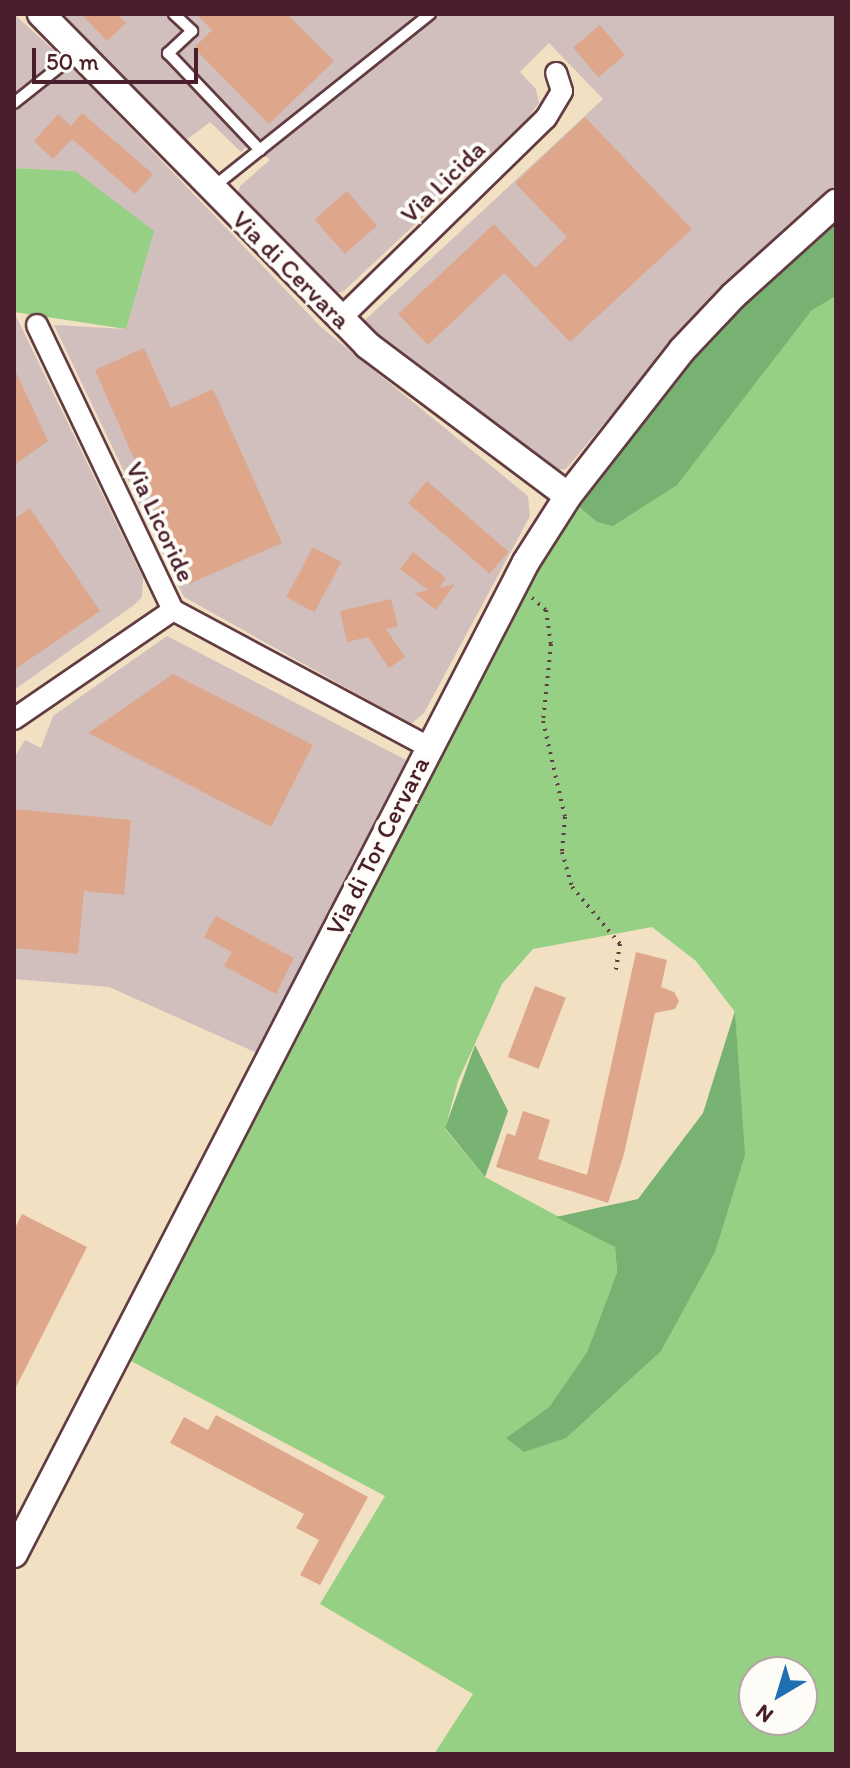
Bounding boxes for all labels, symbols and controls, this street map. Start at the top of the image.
scale bar [36,32,202,82]
text: 50 m [46,47,99,76]
street label: Via Licida [394,134,492,230]
street label: Via di Cervara [225,204,357,336]
street label: Via Licoride [119,457,201,587]
street label: Via di Tor Cervara [319,751,437,941]
north arrow [738,1656,818,1736]
text: N [750,1699,778,1729]

